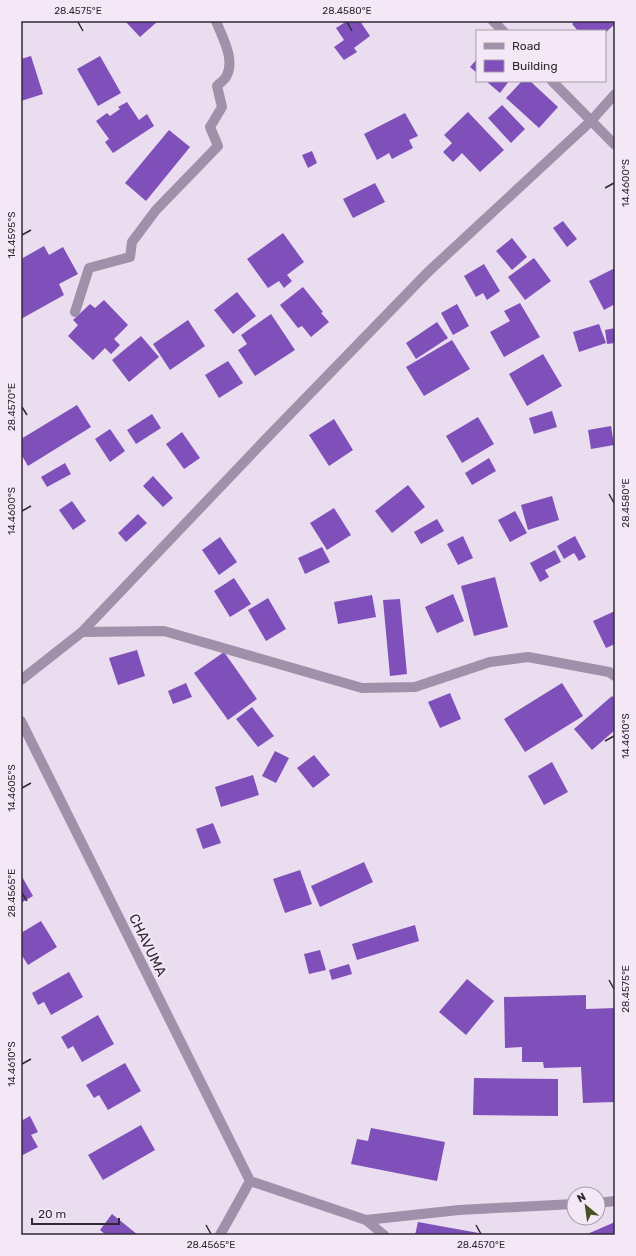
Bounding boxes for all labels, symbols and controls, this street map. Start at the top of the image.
text: 28.4575°E [54,5,102,17]
text: 28.4580°E [322,5,372,17]
legend [476,30,606,82]
text: Road [512,39,540,53]
text: Building [512,59,558,73]
text: 14.4600°S [620,159,632,207]
text: 14.4595°S [6,212,18,258]
text: 28.4570°E [6,383,18,431]
text: 28.4580°E [620,478,632,528]
text: 14.4600°S [6,487,18,535]
text: 14.4610°S [620,713,632,759]
text: 14.4605°S [6,764,18,812]
text: 28.4565°E [6,869,18,917]
street label: CHAVUMA [125,911,170,980]
text: 28.4575°E [620,965,632,1013]
text: 14.4610°S [6,1041,18,1087]
north arrow [566,1186,606,1226]
text: N [575,1190,588,1205]
scale bar [32,1200,119,1226]
text: 20 m [38,1207,66,1221]
text: 28.4565°E [187,1239,235,1251]
text: 28.4570°E [457,1239,505,1251]

